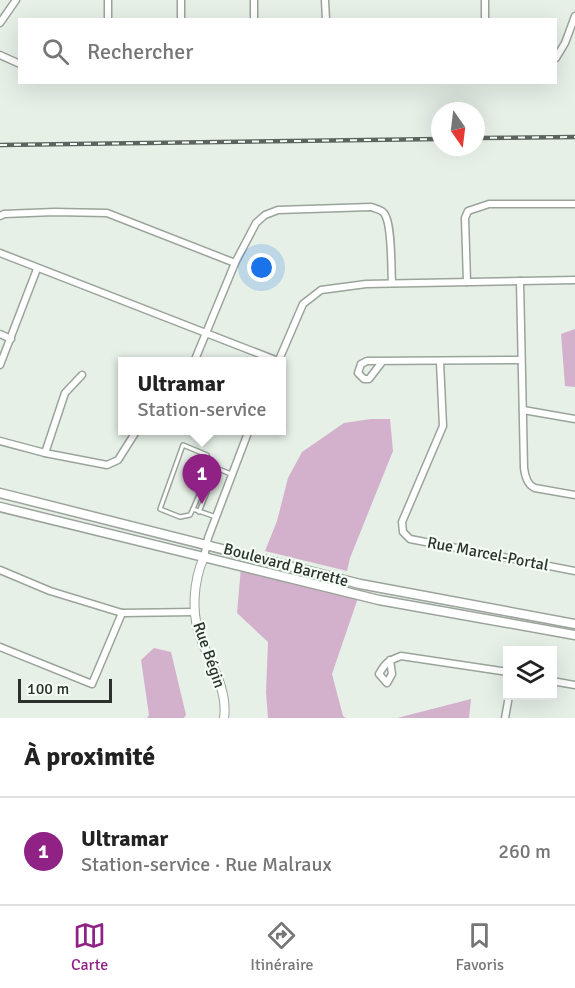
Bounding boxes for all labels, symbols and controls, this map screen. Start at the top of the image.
search box [18,18,557,84]
icon: search [39,35,72,68]
text: Rechercher [87,38,193,65]
north arrow [431,102,485,156]
your location [247,253,276,282]
popup [118,357,286,435]
text: Ultramar [137,370,225,397]
text: Station-service [137,397,267,422]
pin: 1 [182,454,222,504]
street label: Rue Marcel-Portal [426,532,551,576]
street label: Boulevard Barrette [221,539,351,591]
street label: Rue Bégin [188,619,230,691]
map controls [503,646,557,700]
button: layers [503,646,557,700]
scale bar [18,676,112,704]
text: 100 m [27,679,69,699]
text: À proximité [24,741,155,773]
text: Ultramar [81,825,168,852]
text: 1 [38,839,49,864]
text: 260 m [498,839,551,864]
text: Station-service · Rue Malraux [81,852,332,877]
tab: Carte [71,919,108,975]
tab: Itinéraire [250,919,314,975]
tab: Favoris [455,919,504,975]

